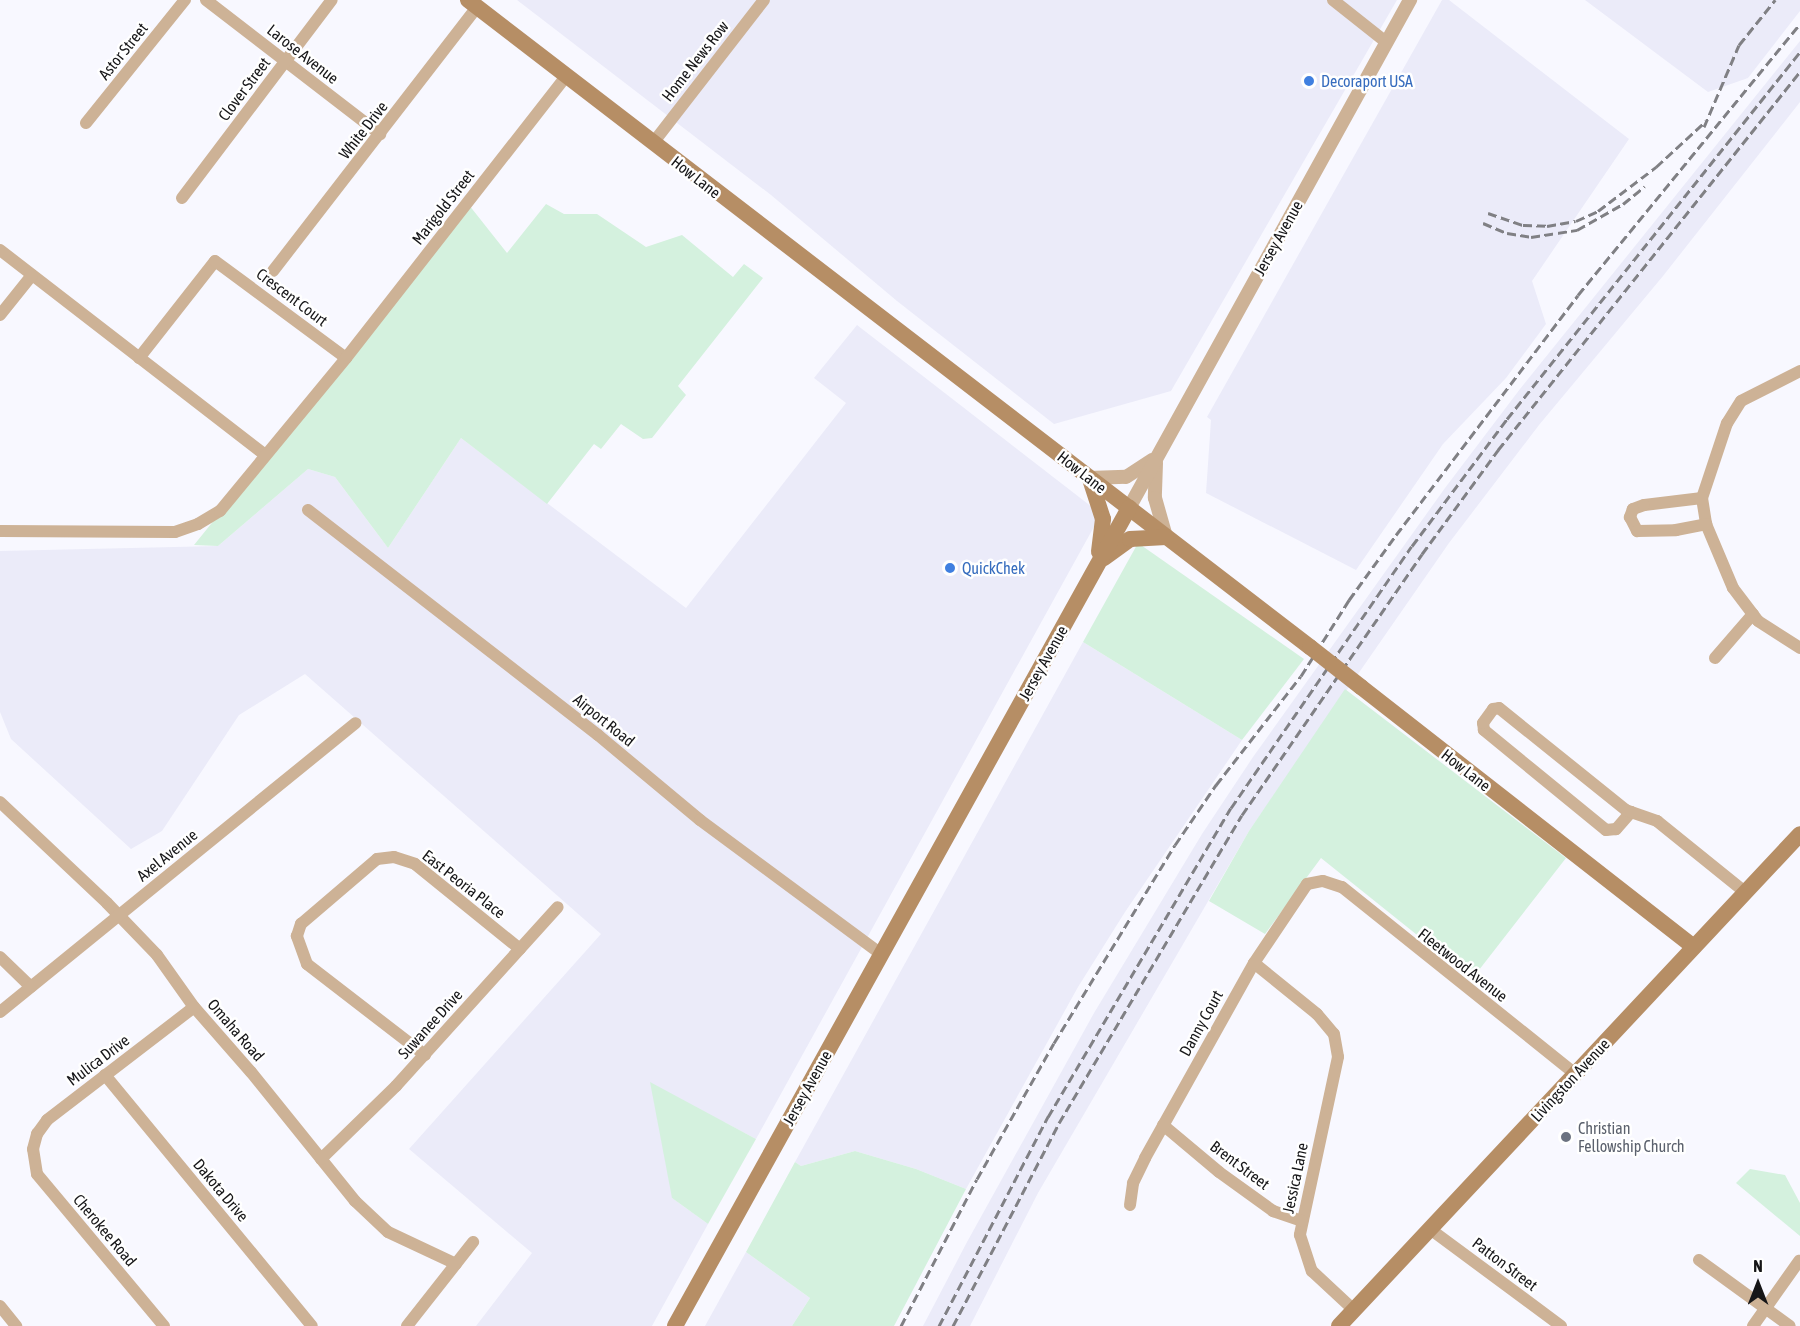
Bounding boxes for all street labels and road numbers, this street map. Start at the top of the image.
street label: Home News Row [658,17,732,105]
street label: Astor Street [94,19,152,83]
street label: Larose Avenue [263,20,343,88]
street label: Clover Street [214,54,274,124]
street label: White Drive [335,97,391,163]
street label: How Lane [668,152,724,202]
street label: Marigold Street [408,166,478,248]
street label: Jersey Avenue [1250,197,1306,279]
street label: Crescent Court [253,264,331,330]
street label: How Lane [1054,447,1110,497]
street label: Jersey Avenue [1015,622,1071,704]
street label: Airport Road [569,689,639,751]
street label: How Lane [1438,745,1494,795]
street label: Axel Avenue [133,825,201,885]
street label: East Peoria Place [419,846,509,922]
street label: Fleetwood Avenue [1415,924,1511,1006]
street label: Suwanee Drive [394,985,466,1063]
street label: Danny Court [1175,987,1227,1059]
street label: Omaha Road [204,995,268,1065]
street label: Mulica Drive [63,1030,133,1090]
street label: Livingston Avenue [1527,1034,1613,1126]
street label: Jersey Avenue [779,1047,835,1129]
street label: Brent Street [1207,1137,1273,1193]
street label: Jessica Lane [1278,1141,1312,1215]
street label: Dakota Drive [189,1155,253,1225]
street label: Cherokee Road [69,1190,141,1270]
street label: Patton Street [1469,1233,1541,1295]

